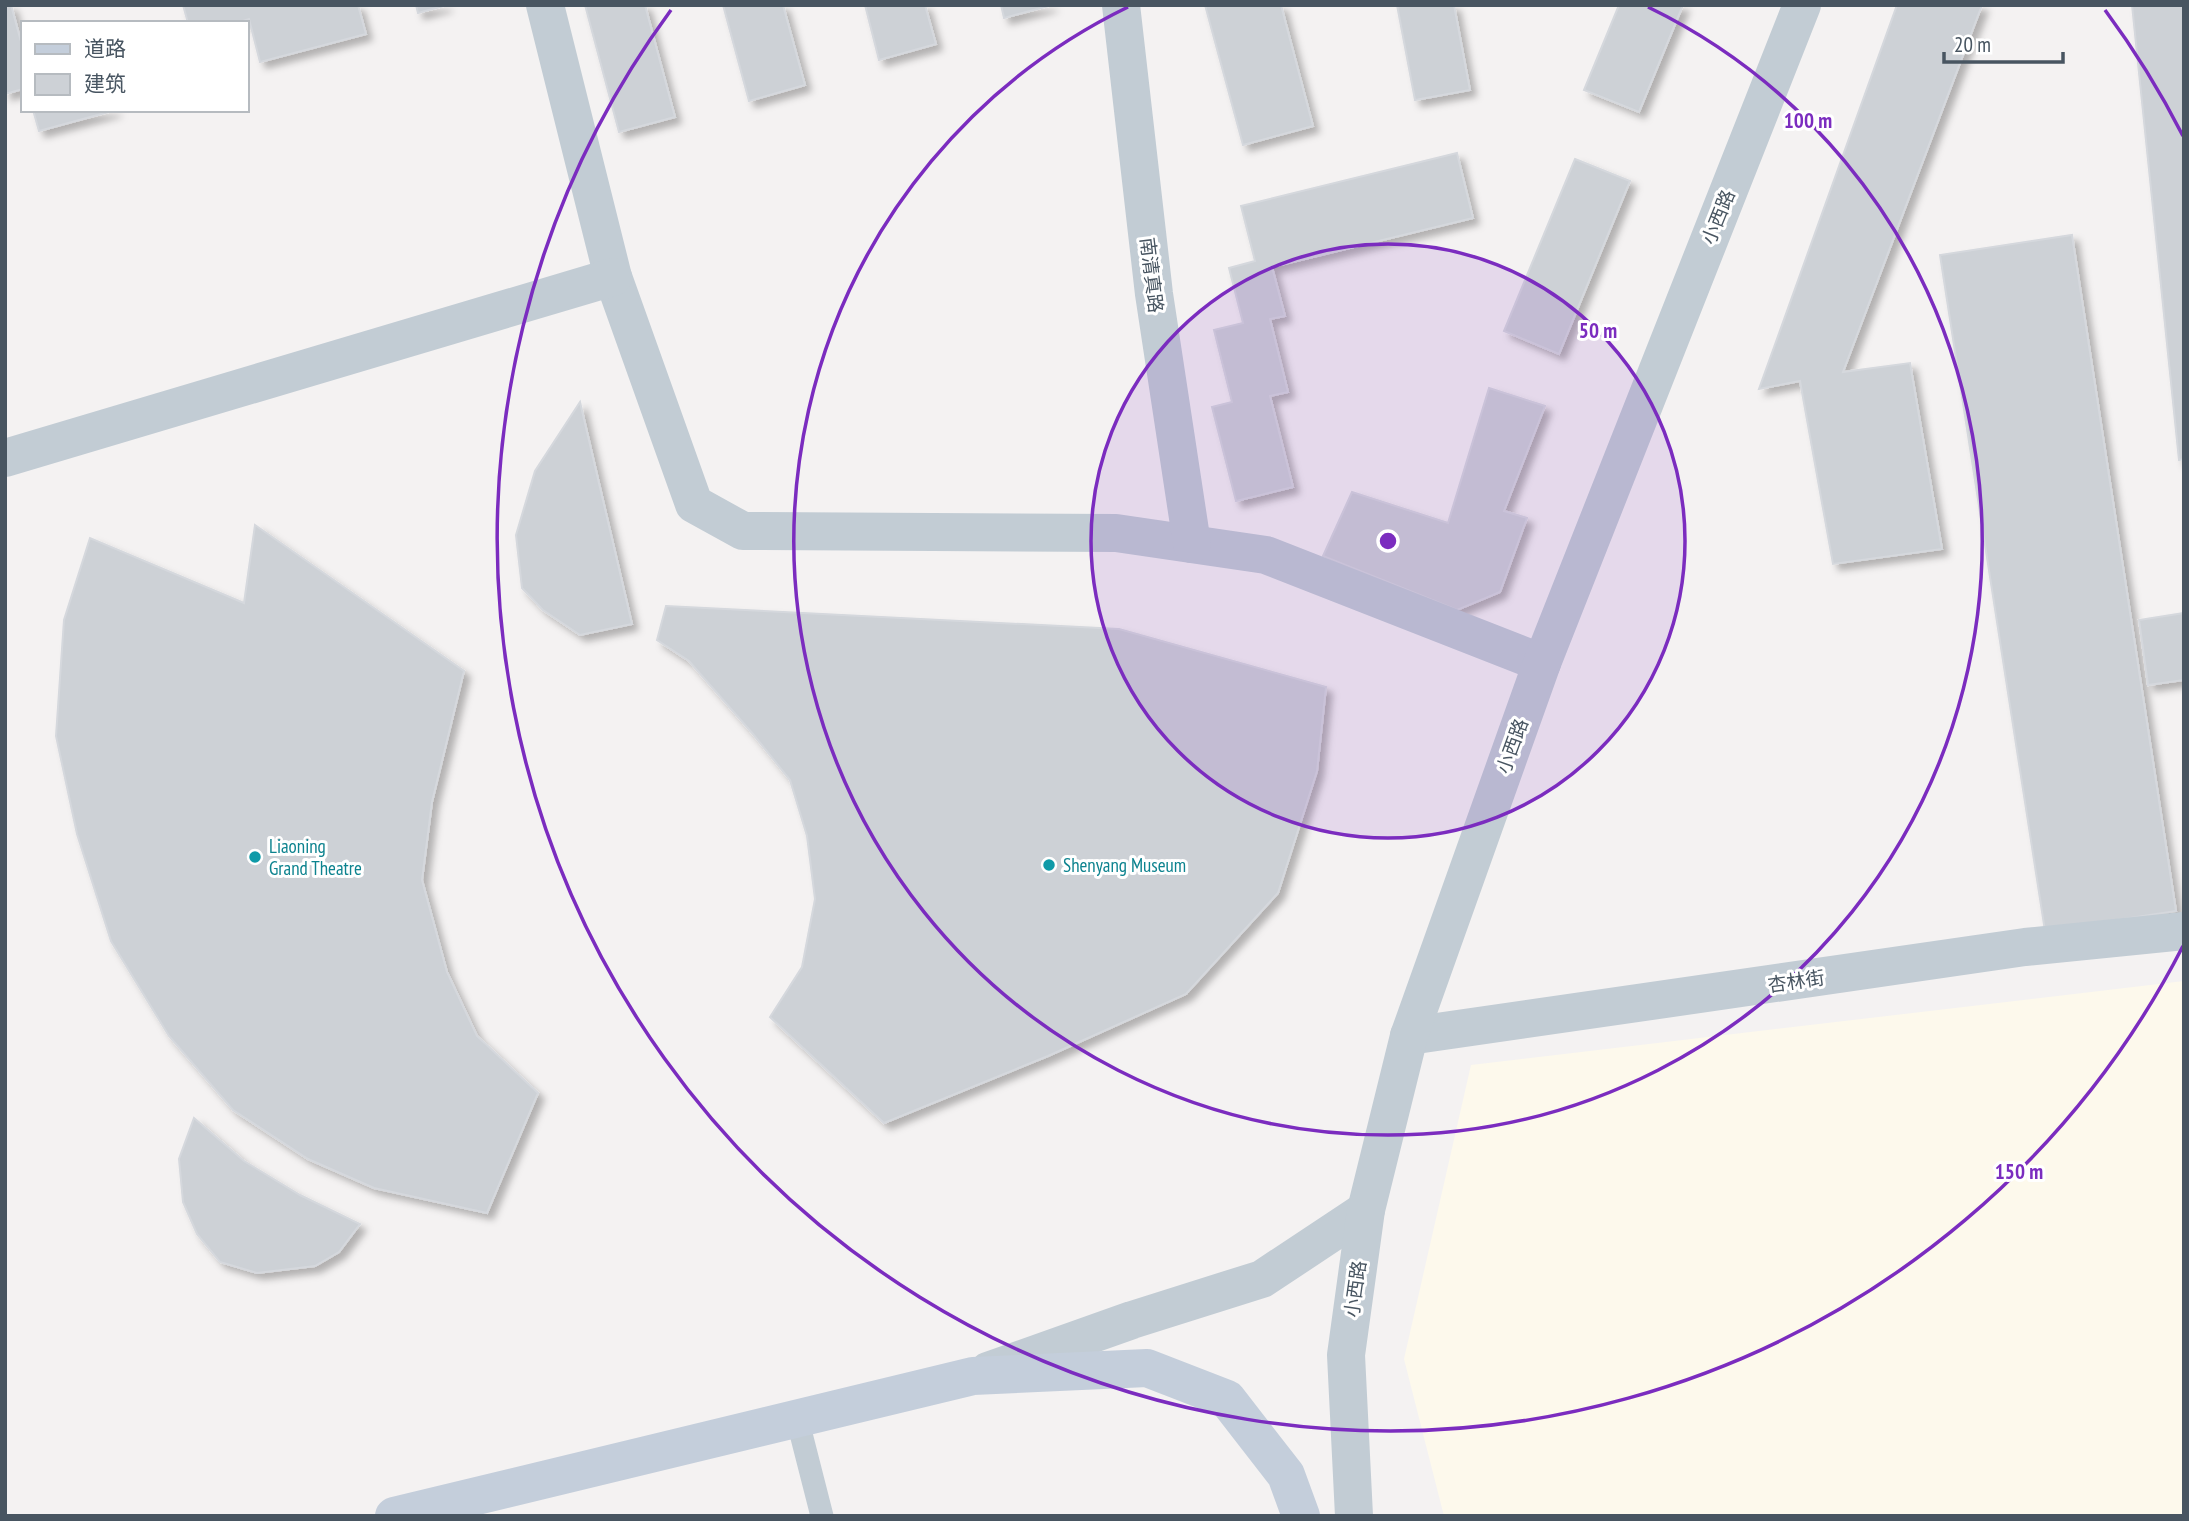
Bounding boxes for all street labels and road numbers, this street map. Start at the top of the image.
street label: 小西路 [1696,186,1740,248]
street label: 南清真路 [1135,236,1169,314]
street label: 小西路 [1491,715,1533,777]
street label: 杏林街 [1766,965,1826,997]
street label: 小西路 [1339,1259,1371,1319]

